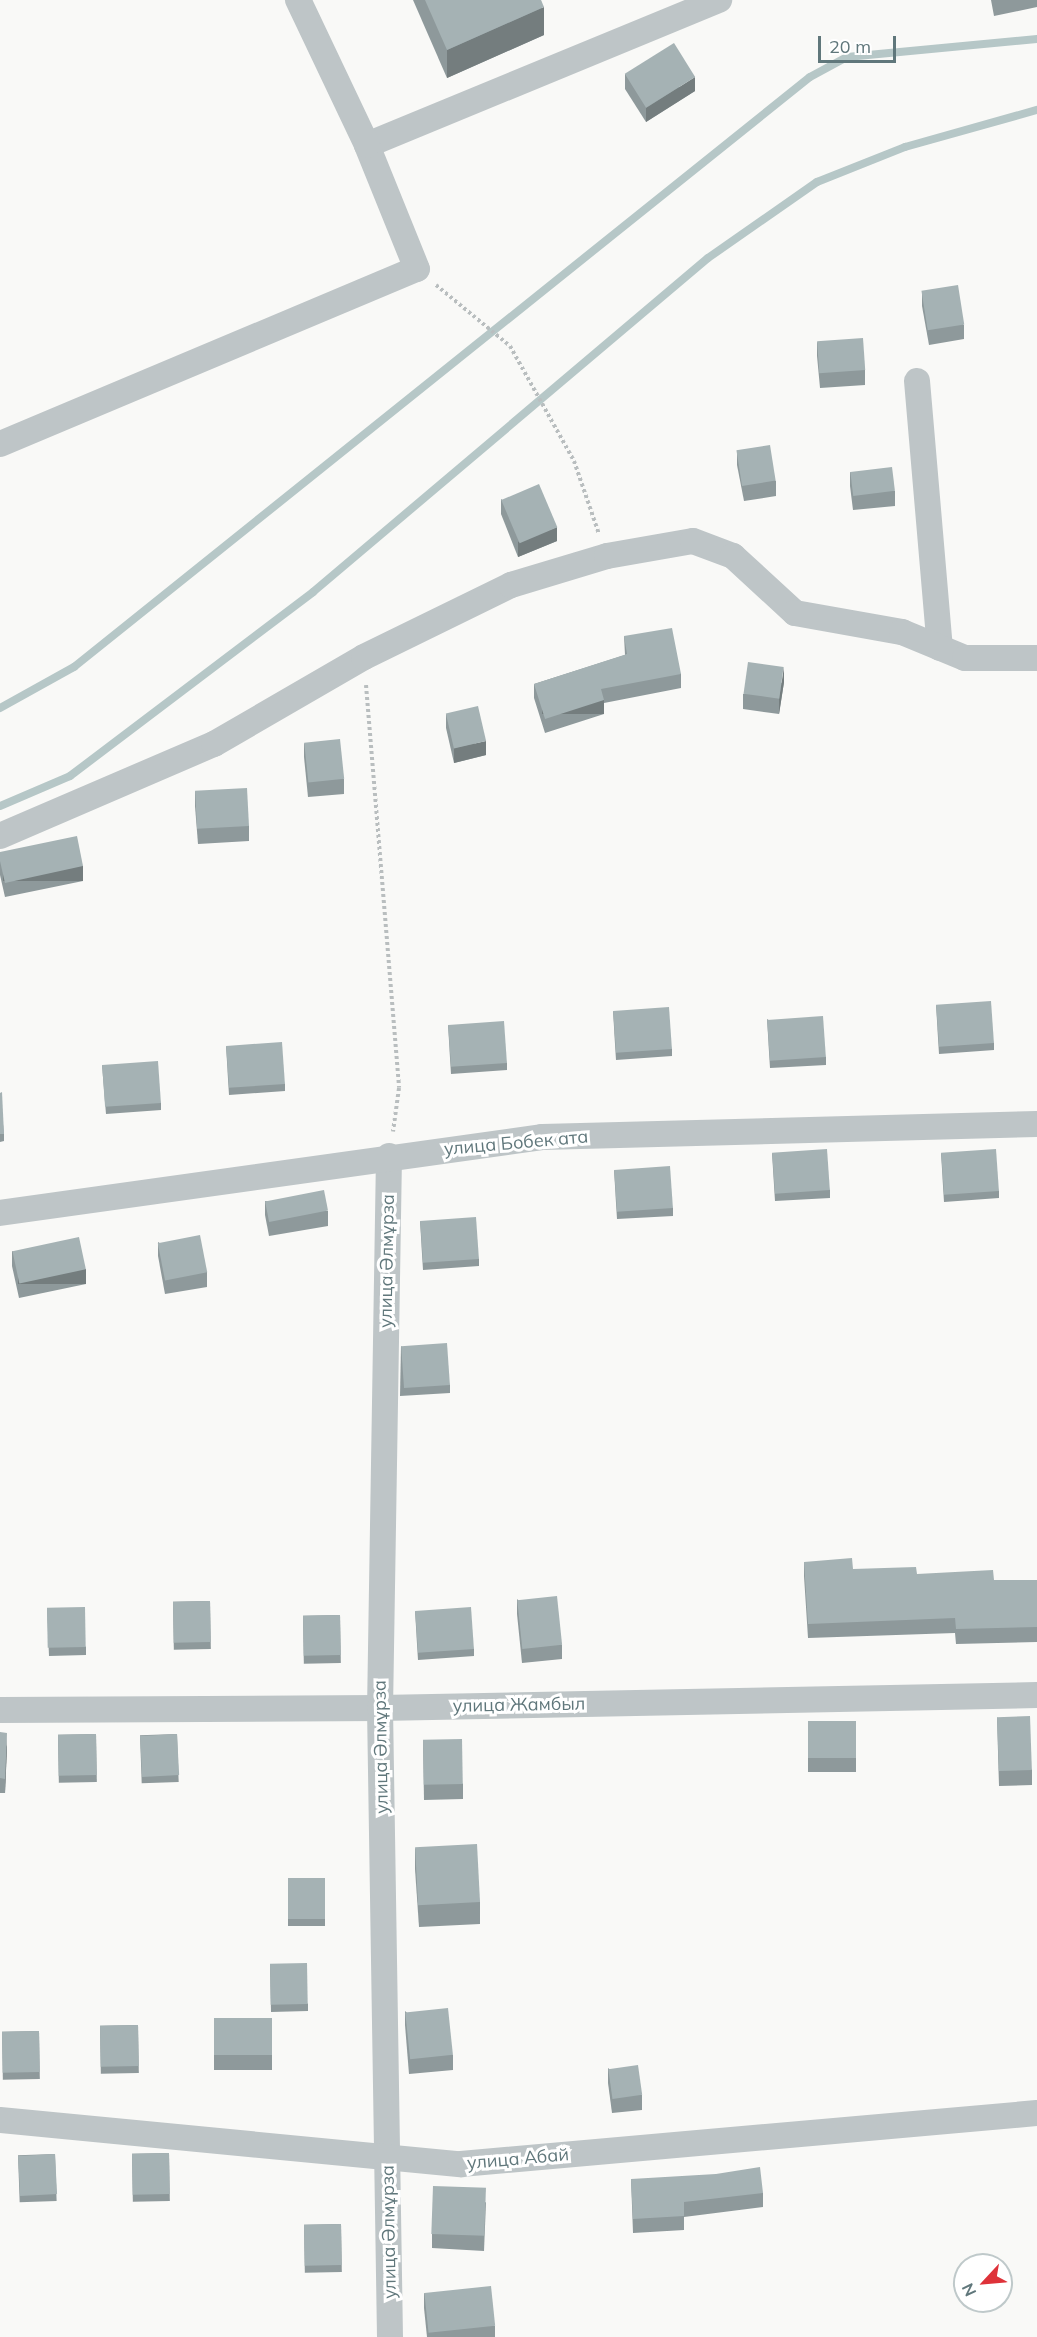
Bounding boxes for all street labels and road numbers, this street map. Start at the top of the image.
street label: улица Бобек ата [443,1126,589,1160]
street label: улица Әлмұрза [375,1194,399,1328]
street label: улица Әлмұрза [369,1680,393,1814]
street label: улица Жамбыл [453,1693,585,1717]
street label: улица Абай [466,2144,570,2174]
street label: улица Әлмұрза [377,2165,401,2299]

